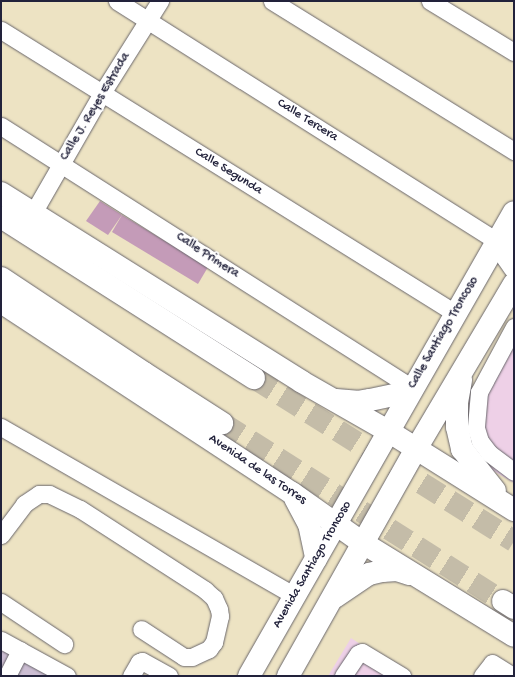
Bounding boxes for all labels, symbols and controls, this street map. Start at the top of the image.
street label: Calle J. Reyes Estrada [58,50,134,164]
street label: Calle Tercera [274,96,340,146]
street label: Calle Segunda [191,145,265,199]
street label: Calle Primera [173,230,241,282]
street label: Calle Santiago Troncoso [405,274,483,392]
street label: Avenida de las Torres [205,431,309,509]
street label: Avenida Santiago Troncoso [270,499,356,631]

